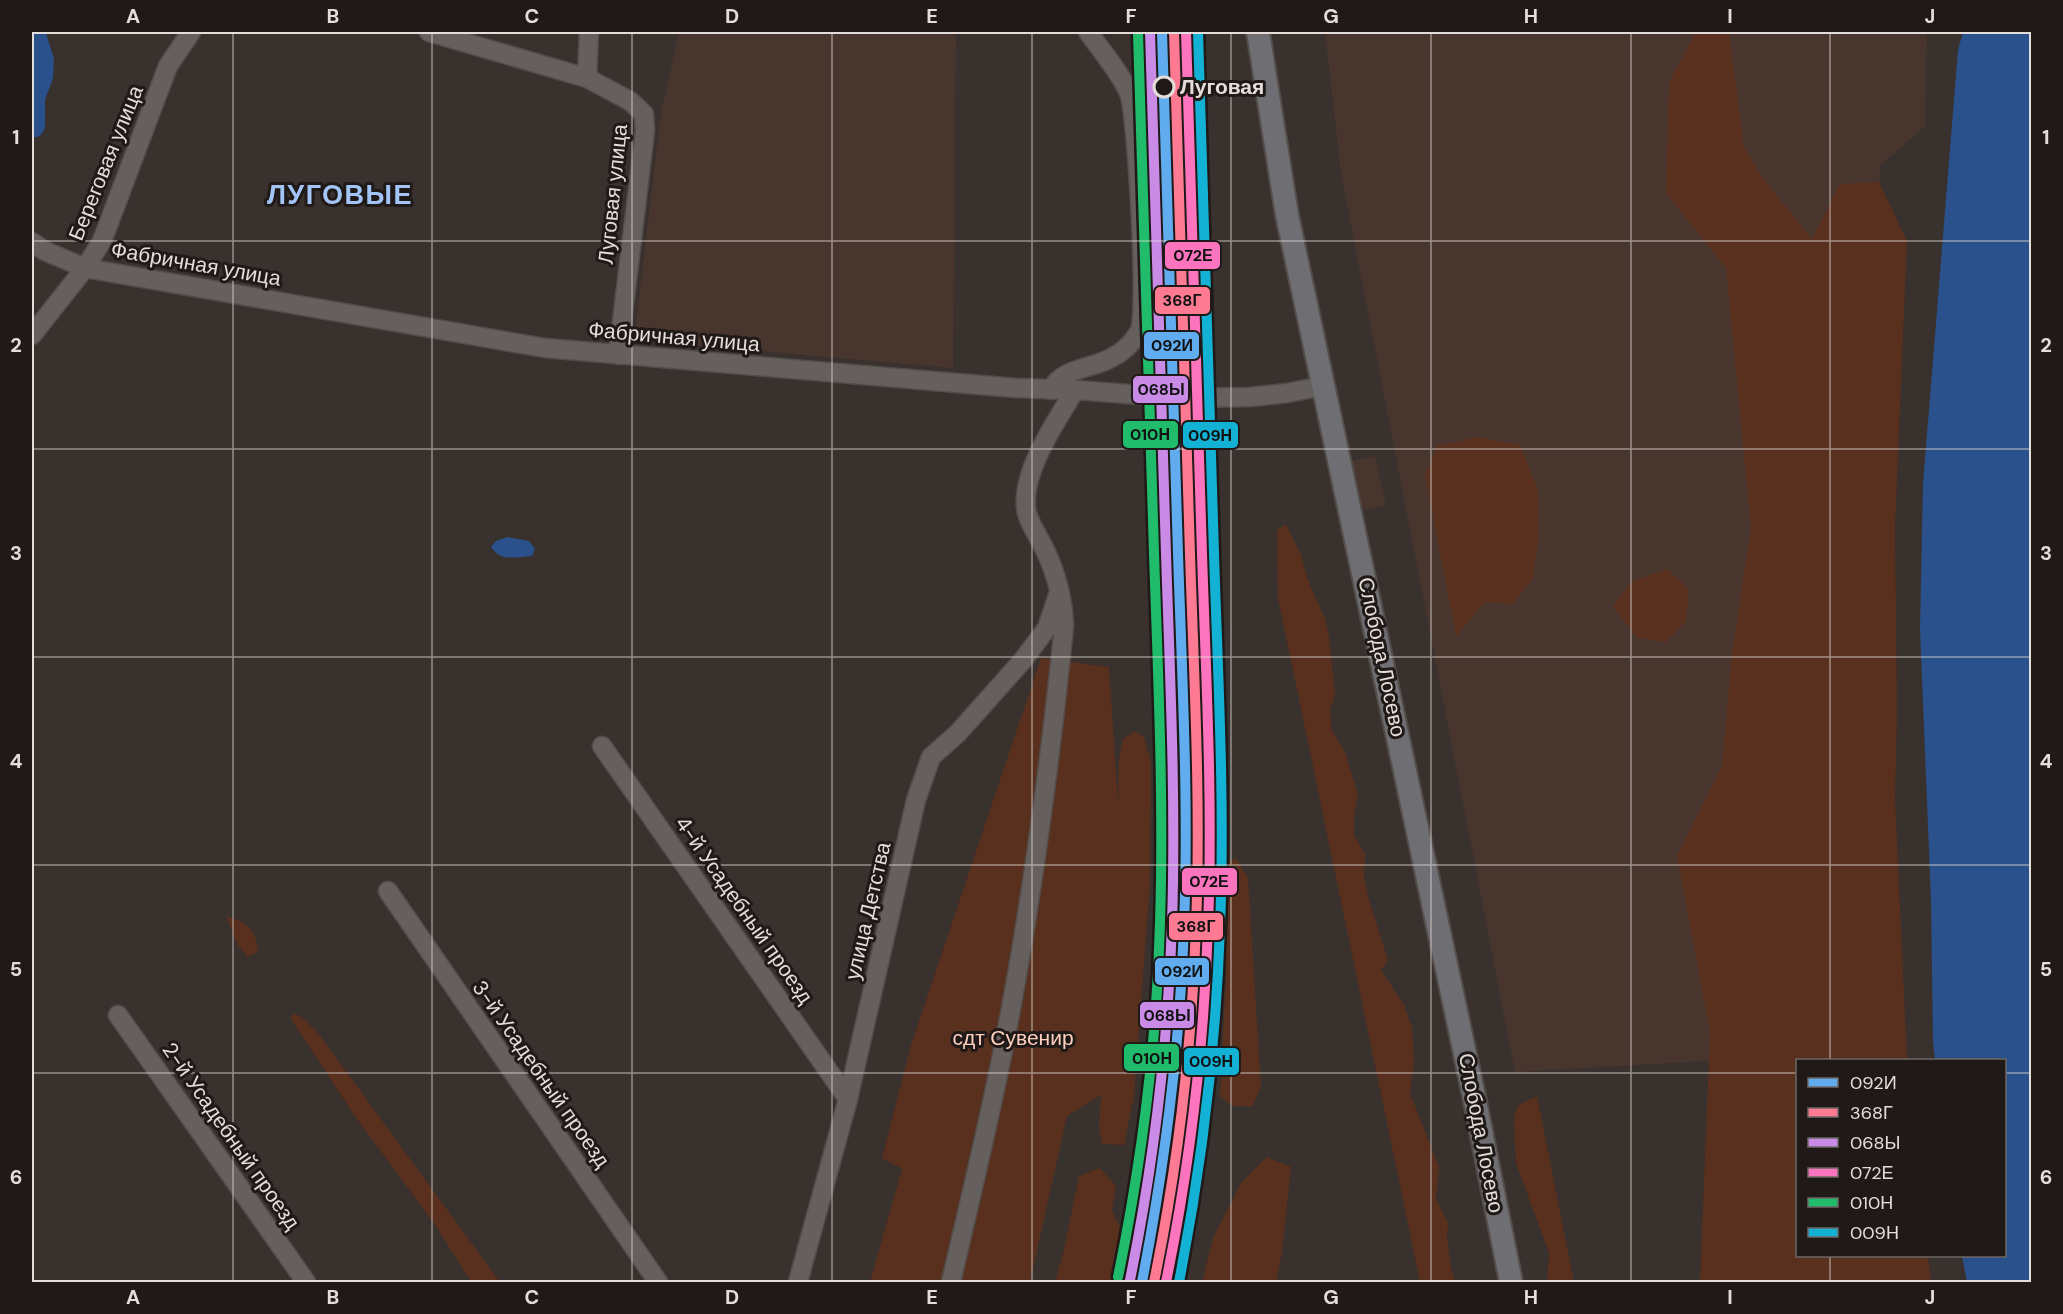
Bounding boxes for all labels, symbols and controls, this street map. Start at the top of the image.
text: A [126,3,140,29]
text: B [327,3,339,29]
text: C [525,3,539,29]
text: D [725,3,739,29]
text: E [926,3,938,29]
text: F [1125,3,1137,29]
text: G [1323,3,1339,29]
text: H [1524,3,1538,29]
text: I [1727,3,1733,29]
text: J [1925,3,1935,29]
place label: Луговая [1180,73,1264,101]
marker: Луговая [1153,76,1175,98]
street label: Береговая улица [62,81,150,245]
street label: Луговая улица [592,122,634,265]
text: 1 [12,124,20,150]
text: 1 [2042,124,2050,150]
district label: ЛУГОВЫЕ [267,177,413,212]
street label: Фабричная улица [109,235,283,293]
line badge: 072Е [1164,241,1221,270]
text: 072Е [1173,245,1213,266]
line badge: 368Г [1154,286,1211,315]
text: 368Г [1163,290,1202,311]
street label: Фабричная улица [587,316,761,358]
line badge: 092И [1143,331,1200,360]
text: 2 [10,332,22,358]
text: 2 [2040,332,2052,358]
text: 092И [1151,335,1193,356]
line badge: 068Ы [1132,375,1189,404]
text: 068Ы [1137,379,1185,400]
line badge: 010Н [1122,420,1179,449]
line badge: 009Н [1182,421,1239,449]
text: 010Н [1130,424,1170,445]
text: 009Н [1188,425,1232,446]
text: 3 [10,540,22,566]
text: 3 [2040,540,2052,566]
street label: Слобода Лосево [1351,575,1413,739]
text: 4 [10,748,23,774]
text: 4 [2040,748,2053,774]
street label: 4-й Усадебный проезд [669,811,819,1009]
street label: улица Детства [839,839,898,983]
line badge: 072Е [1181,867,1238,896]
text: 072Е [1189,871,1229,892]
line badge: 368Г [1168,912,1224,941]
text: 368Г [1177,916,1216,937]
text: 5 [10,956,22,982]
text: 5 [2040,956,2052,982]
line badge: 092И [1154,957,1210,986]
text: 092И [1161,961,1203,982]
street label: 3-й Усадебный проезд [466,975,616,1173]
line badge: 068Ы [1139,1001,1195,1029]
text: 068Ы [1143,1005,1191,1026]
park label: сдт Сувенир [952,1024,1074,1052]
street label: 2-й Усадебный проезд [156,1037,306,1235]
line badge: 010Н [1123,1043,1180,1072]
line badge: 009Н [1183,1047,1240,1076]
text: 010Н [1132,1048,1172,1069]
text: 009Н [1189,1051,1233,1072]
street label: Слобода Лосево [1452,1051,1510,1215]
legend [1796,1059,2006,1257]
text: 092И [1850,1071,1897,1095]
text: 368Г [1850,1101,1893,1125]
text: 068Ы [1850,1131,1901,1155]
text: 072Е [1850,1161,1894,1185]
text: 6 [10,1164,22,1190]
text: 6 [2040,1164,2052,1190]
text: 010Н [1850,1191,1893,1215]
text: 009Н [1850,1221,1899,1245]
text: A [126,1284,140,1310]
text: B [327,1284,339,1310]
text: C [525,1284,539,1310]
text: D [725,1284,739,1310]
text: E [926,1284,938,1310]
text: F [1125,1284,1137,1310]
text: G [1323,1284,1339,1310]
text: H [1524,1284,1538,1310]
text: I [1727,1284,1733,1310]
text: J [1925,1284,1935,1310]

